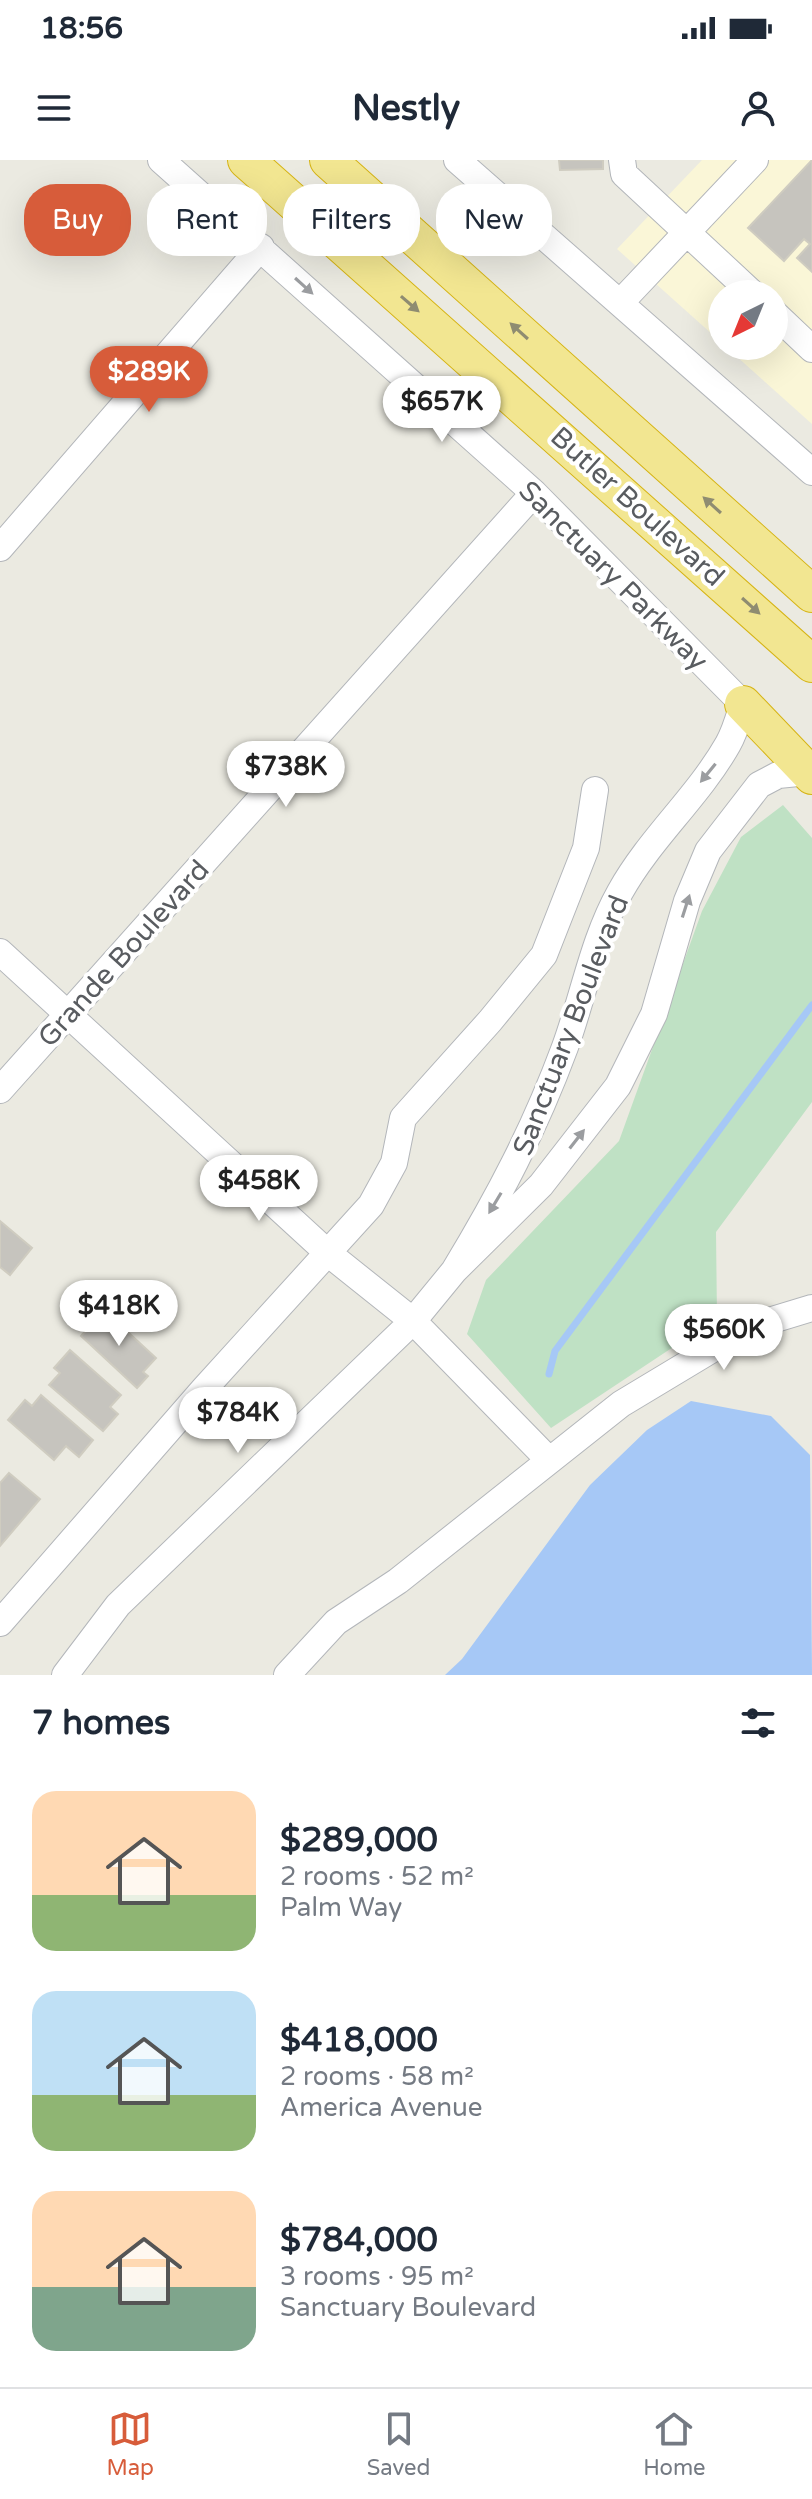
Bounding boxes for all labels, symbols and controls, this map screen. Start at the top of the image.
text: 18:56 [40,10,123,47]
icon: menu [32,86,76,130]
icon: person [736,86,780,130]
text: Nestly [352,87,460,130]
chip: Buy [24,184,131,256]
chip: Rent [147,184,267,256]
chip: Filters [283,184,420,256]
chip: New [436,184,552,256]
one-way arrow [294,276,313,294]
north arrow [708,280,788,360]
map controls [708,280,788,360]
one-way arrow [400,294,419,312]
one-way arrow [510,322,529,340]
pin: $289K [93,346,205,414]
text: $289K [108,356,190,387]
pin: $657K [386,376,498,444]
text: $657K [401,386,483,417]
street label: Butler Boulevard [543,420,731,594]
street label: Sanctuary Parkway [512,474,715,677]
one-way arrow [703,496,722,514]
one-way arrow [741,597,761,614]
pin: $738K [230,741,342,809]
text: $738K [245,751,327,782]
one-way arrow [700,763,717,783]
street label: Grande Boulevard [31,853,217,1054]
street label: Sanctuary Boulevard [506,890,636,1160]
one-way arrow [681,894,693,918]
one-way arrow [568,1129,584,1149]
pin: $458K [203,1155,315,1223]
text: $458K [218,1165,300,1196]
one-way arrow [489,1192,503,1214]
pin: $418K [63,1280,175,1348]
text: $418K [78,1290,160,1321]
pin: $560K [668,1304,780,1372]
text: $560K [683,1314,765,1345]
pin: $784K [182,1387,294,1455]
text: $784K [197,1397,279,1428]
icon: filters [736,1701,780,1745]
text: 7 homes [32,1703,170,1744]
text: $289,000 [280,1820,438,1861]
icon: home [96,1823,192,1919]
text: 2 rooms · 52 m² [280,1861,474,1892]
text: Palm Way [280,1892,402,1923]
text: $418,000 [280,2020,438,2061]
icon: home [96,2023,192,2119]
text: 2 rooms · 58 m² [280,2061,474,2092]
text: America Avenue [280,2092,483,2123]
text: $784,000 [280,2220,438,2261]
icon: home [96,2223,192,2319]
text: 3 rooms · 95 m² [280,2261,474,2292]
text: Sanctuary Boulevard [280,2292,536,2323]
tab: Map [106,2407,154,2481]
tab: Saved [367,2407,430,2481]
tab: Home [643,2407,706,2481]

